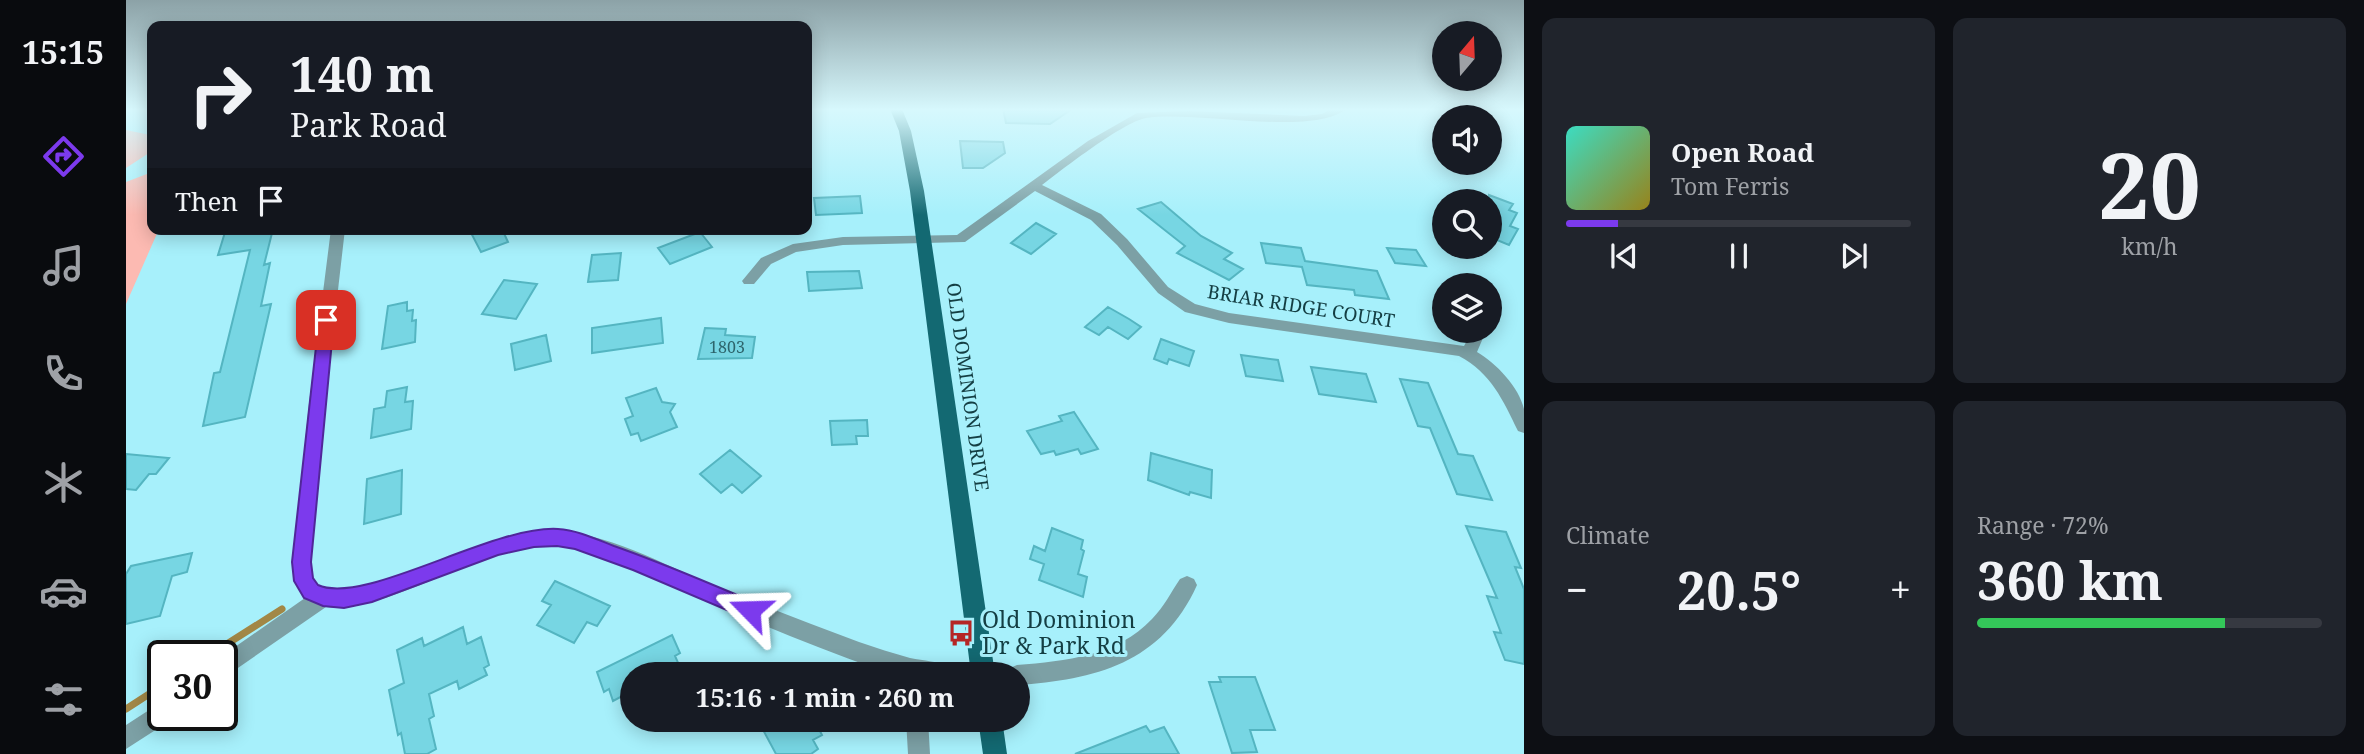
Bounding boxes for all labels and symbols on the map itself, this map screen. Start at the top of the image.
north arrow [1432,21,1502,91]
street label: BRIAR RIDGE COURT [1205,278,1397,334]
street label: OLD DOMINION DRIVE [940,281,996,493]
pin [296,290,356,350]
house number: 1803 [709,336,745,358]
position arrow [713,573,787,647]
place label: Old Dominion Dr & Park Rd [982,603,1136,661]
bus stop icon: Old Dominion Dr & Park Rd [946,618,976,648]
speed limit sign: 30 [147,640,238,731]

